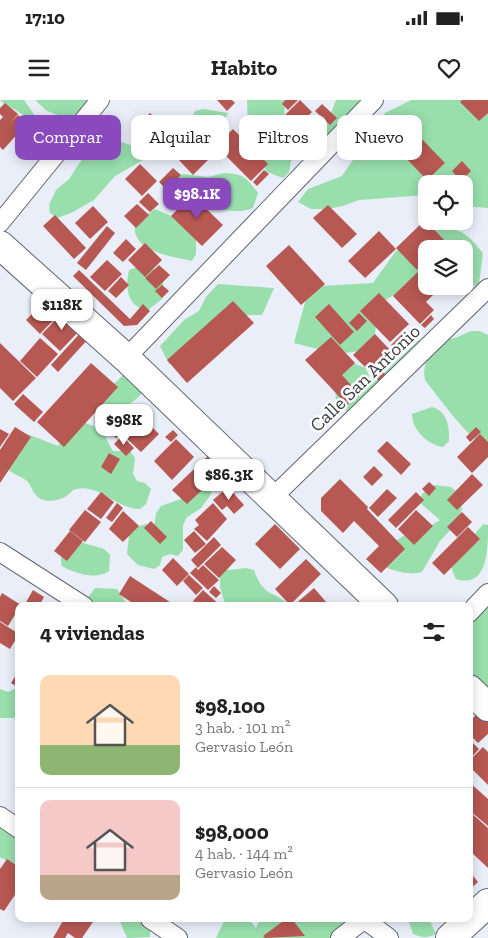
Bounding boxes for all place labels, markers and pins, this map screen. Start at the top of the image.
pin: $98.1K [156,178,238,220]
pin: $118K [27,288,97,331]
pin: $98K [94,404,154,446]
pin: $86.3K [188,458,270,501]

